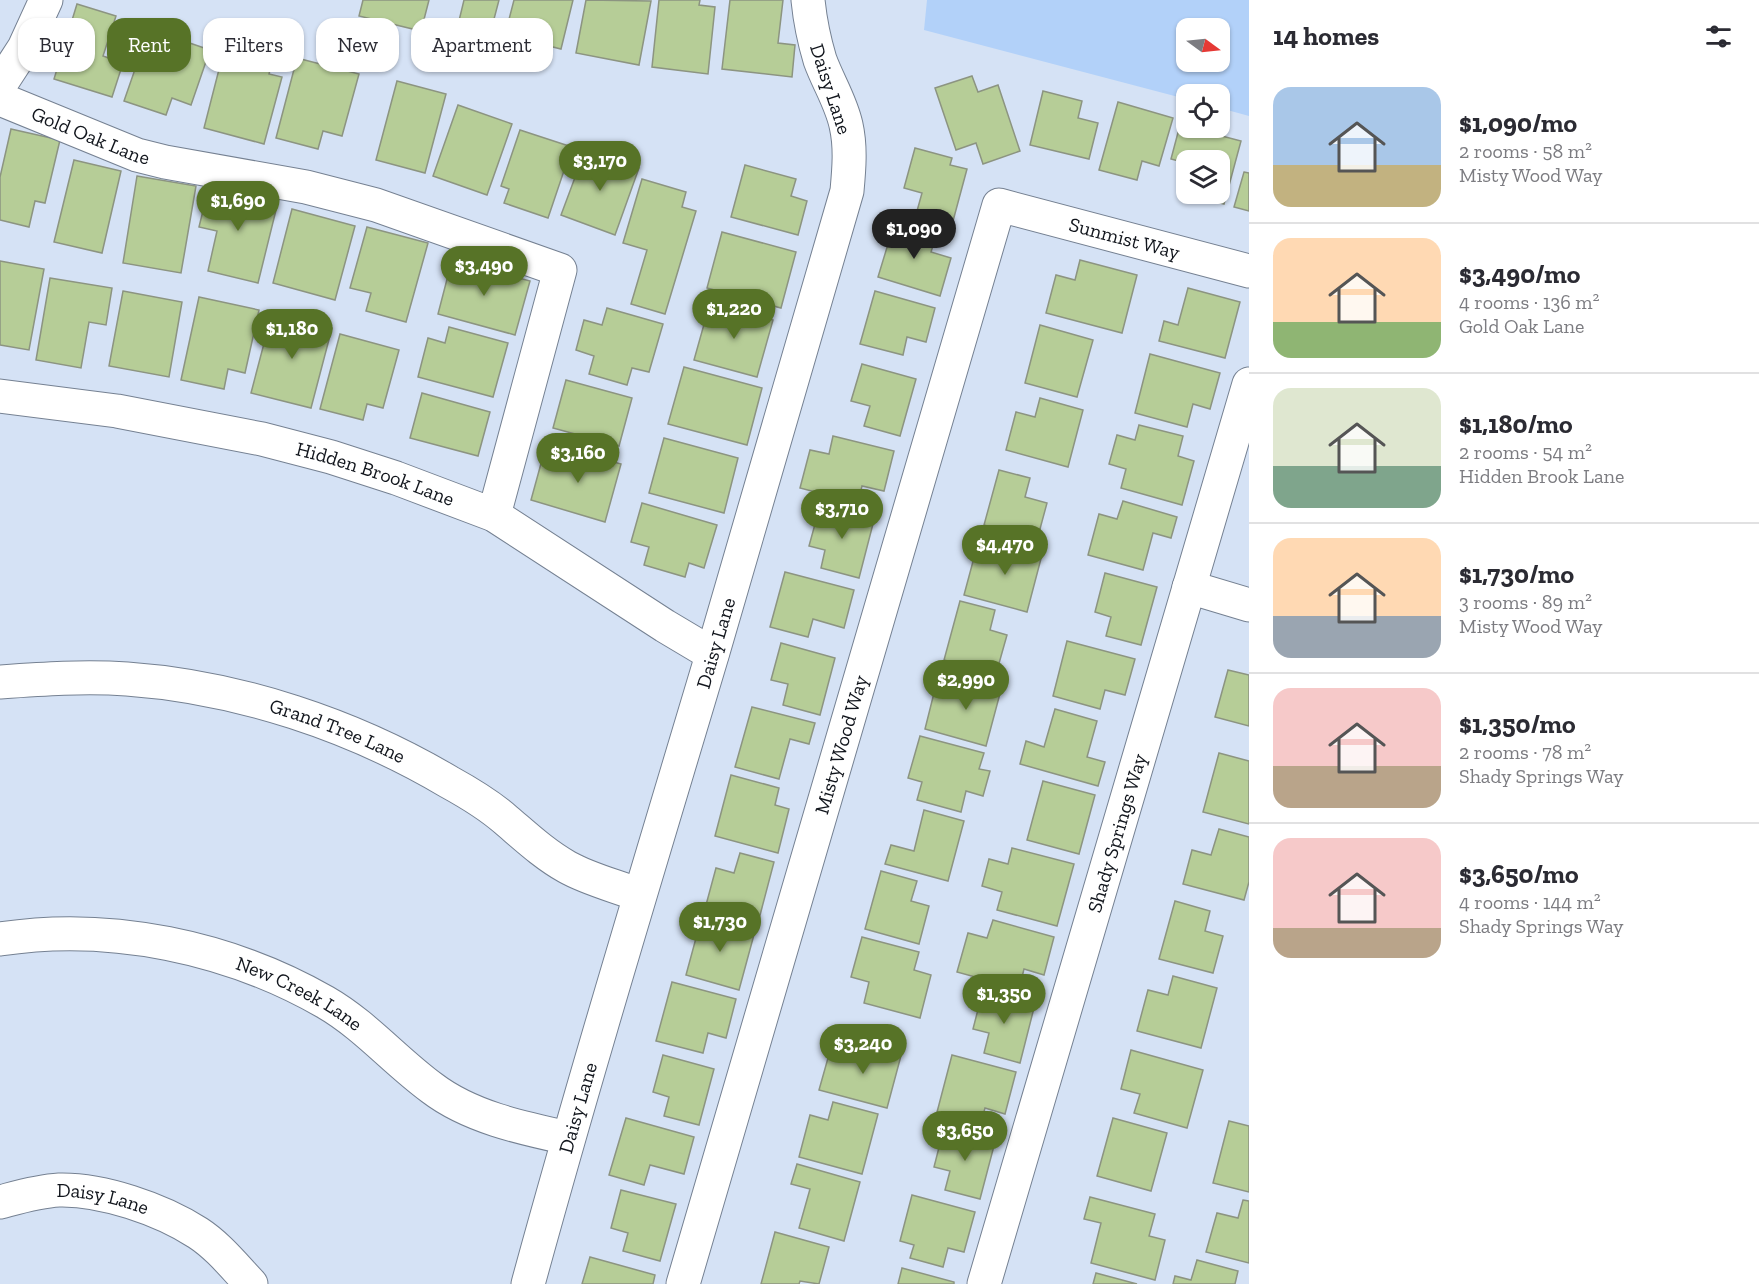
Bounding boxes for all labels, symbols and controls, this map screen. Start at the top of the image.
chip: Buy [18,18,95,72]
chip: Rent [107,18,191,72]
chip: Filters [203,18,304,72]
chip: New [316,18,399,72]
chip: Apartment [411,18,553,72]
north arrow [1176,18,1230,72]
map controls [1176,18,1230,204]
text: 14 homes [1273,20,1379,52]
icon: filters [1702,20,1735,53]
street label: Daisy Lane [805,41,857,137]
button: locate [1176,84,1230,138]
street label: Gold Oak Lane [28,101,152,170]
text: $1,090/mo [1459,107,1577,139]
icon: home [1321,111,1393,183]
text: 2 rooms · 58 m² [1459,139,1592,163]
pin: $3,170 [551,141,649,192]
text: $3,170 [573,148,627,172]
button: layers [1176,150,1230,204]
text: Misty Wood Way [1459,163,1602,187]
pin: $1,690 [189,181,287,232]
text: $1,690 [211,188,266,212]
pin: $1,090 [865,209,963,260]
street label: Sunmist Way [1066,212,1183,264]
text: $1,090 [886,216,942,240]
pin: $3,490 [435,246,533,297]
text: $3,490 [455,253,513,277]
text: $3,490/mo [1459,258,1580,290]
icon: home [1321,262,1393,334]
pin: $1,220 [685,289,783,340]
text: 4 rooms · 136 m² [1459,290,1600,314]
text: $1,220 [706,296,762,320]
pin: $1,180 [243,309,341,360]
text: Gold Oak Lane [1459,314,1584,338]
text: $1,180 [266,316,318,340]
text: $1,180/mo [1459,408,1573,440]
icon: home [1321,412,1393,484]
pin: $3,160 [529,433,627,484]
street label: Hidden Brook Lane [293,436,458,511]
text: $3,160 [550,440,606,464]
text: 2 rooms · 54 m² [1459,440,1592,464]
text: Hidden Brook Lane [1459,464,1624,488]
pin: $3,710 [793,489,891,540]
text: $3,710 [815,496,869,520]
pin: $4,470 [956,525,1054,576]
text: $4,470 [976,532,1034,556]
text: $1,730/mo [1459,558,1574,590]
icon: home [1321,562,1393,634]
text: 3 rooms · 89 m² [1459,590,1592,614]
street label: Daisy Lane [691,595,740,691]
text: Misty Wood Way [1459,614,1602,638]
pin: $2,990 [917,660,1015,711]
text: $2,990 [937,667,995,691]
street label: Misty Wood Way [809,672,873,817]
street label: Grand Tree Lane [267,693,409,768]
text: $1,350/mo [1459,708,1576,740]
icon: home [1321,712,1393,784]
text: 2 rooms · 78 m² [1459,740,1591,764]
street label: Shady Springs Way [1082,750,1152,916]
text: Shady Springs Way [1459,764,1624,788]
text: $3,650/mo [1459,858,1579,890]
icon: home [1321,862,1393,934]
text: 4 rooms · 144 m² [1459,890,1601,914]
pin: $1,730 [671,902,769,953]
text: $1,730 [693,909,747,933]
text: Shady Springs Way [1459,914,1624,938]
street label: New Creek Lane [233,951,367,1036]
pin: $1,350 [955,974,1053,1025]
text: $1,350 [977,981,1031,1005]
pin: $3,240 [814,1024,912,1075]
text: $3,240 [834,1031,892,1055]
street label: Daisy Lane [553,1059,602,1156]
pin: $3,650 [916,1111,1014,1162]
text: $3,650 [936,1118,994,1142]
street label: Daisy Lane [57,1178,152,1219]

